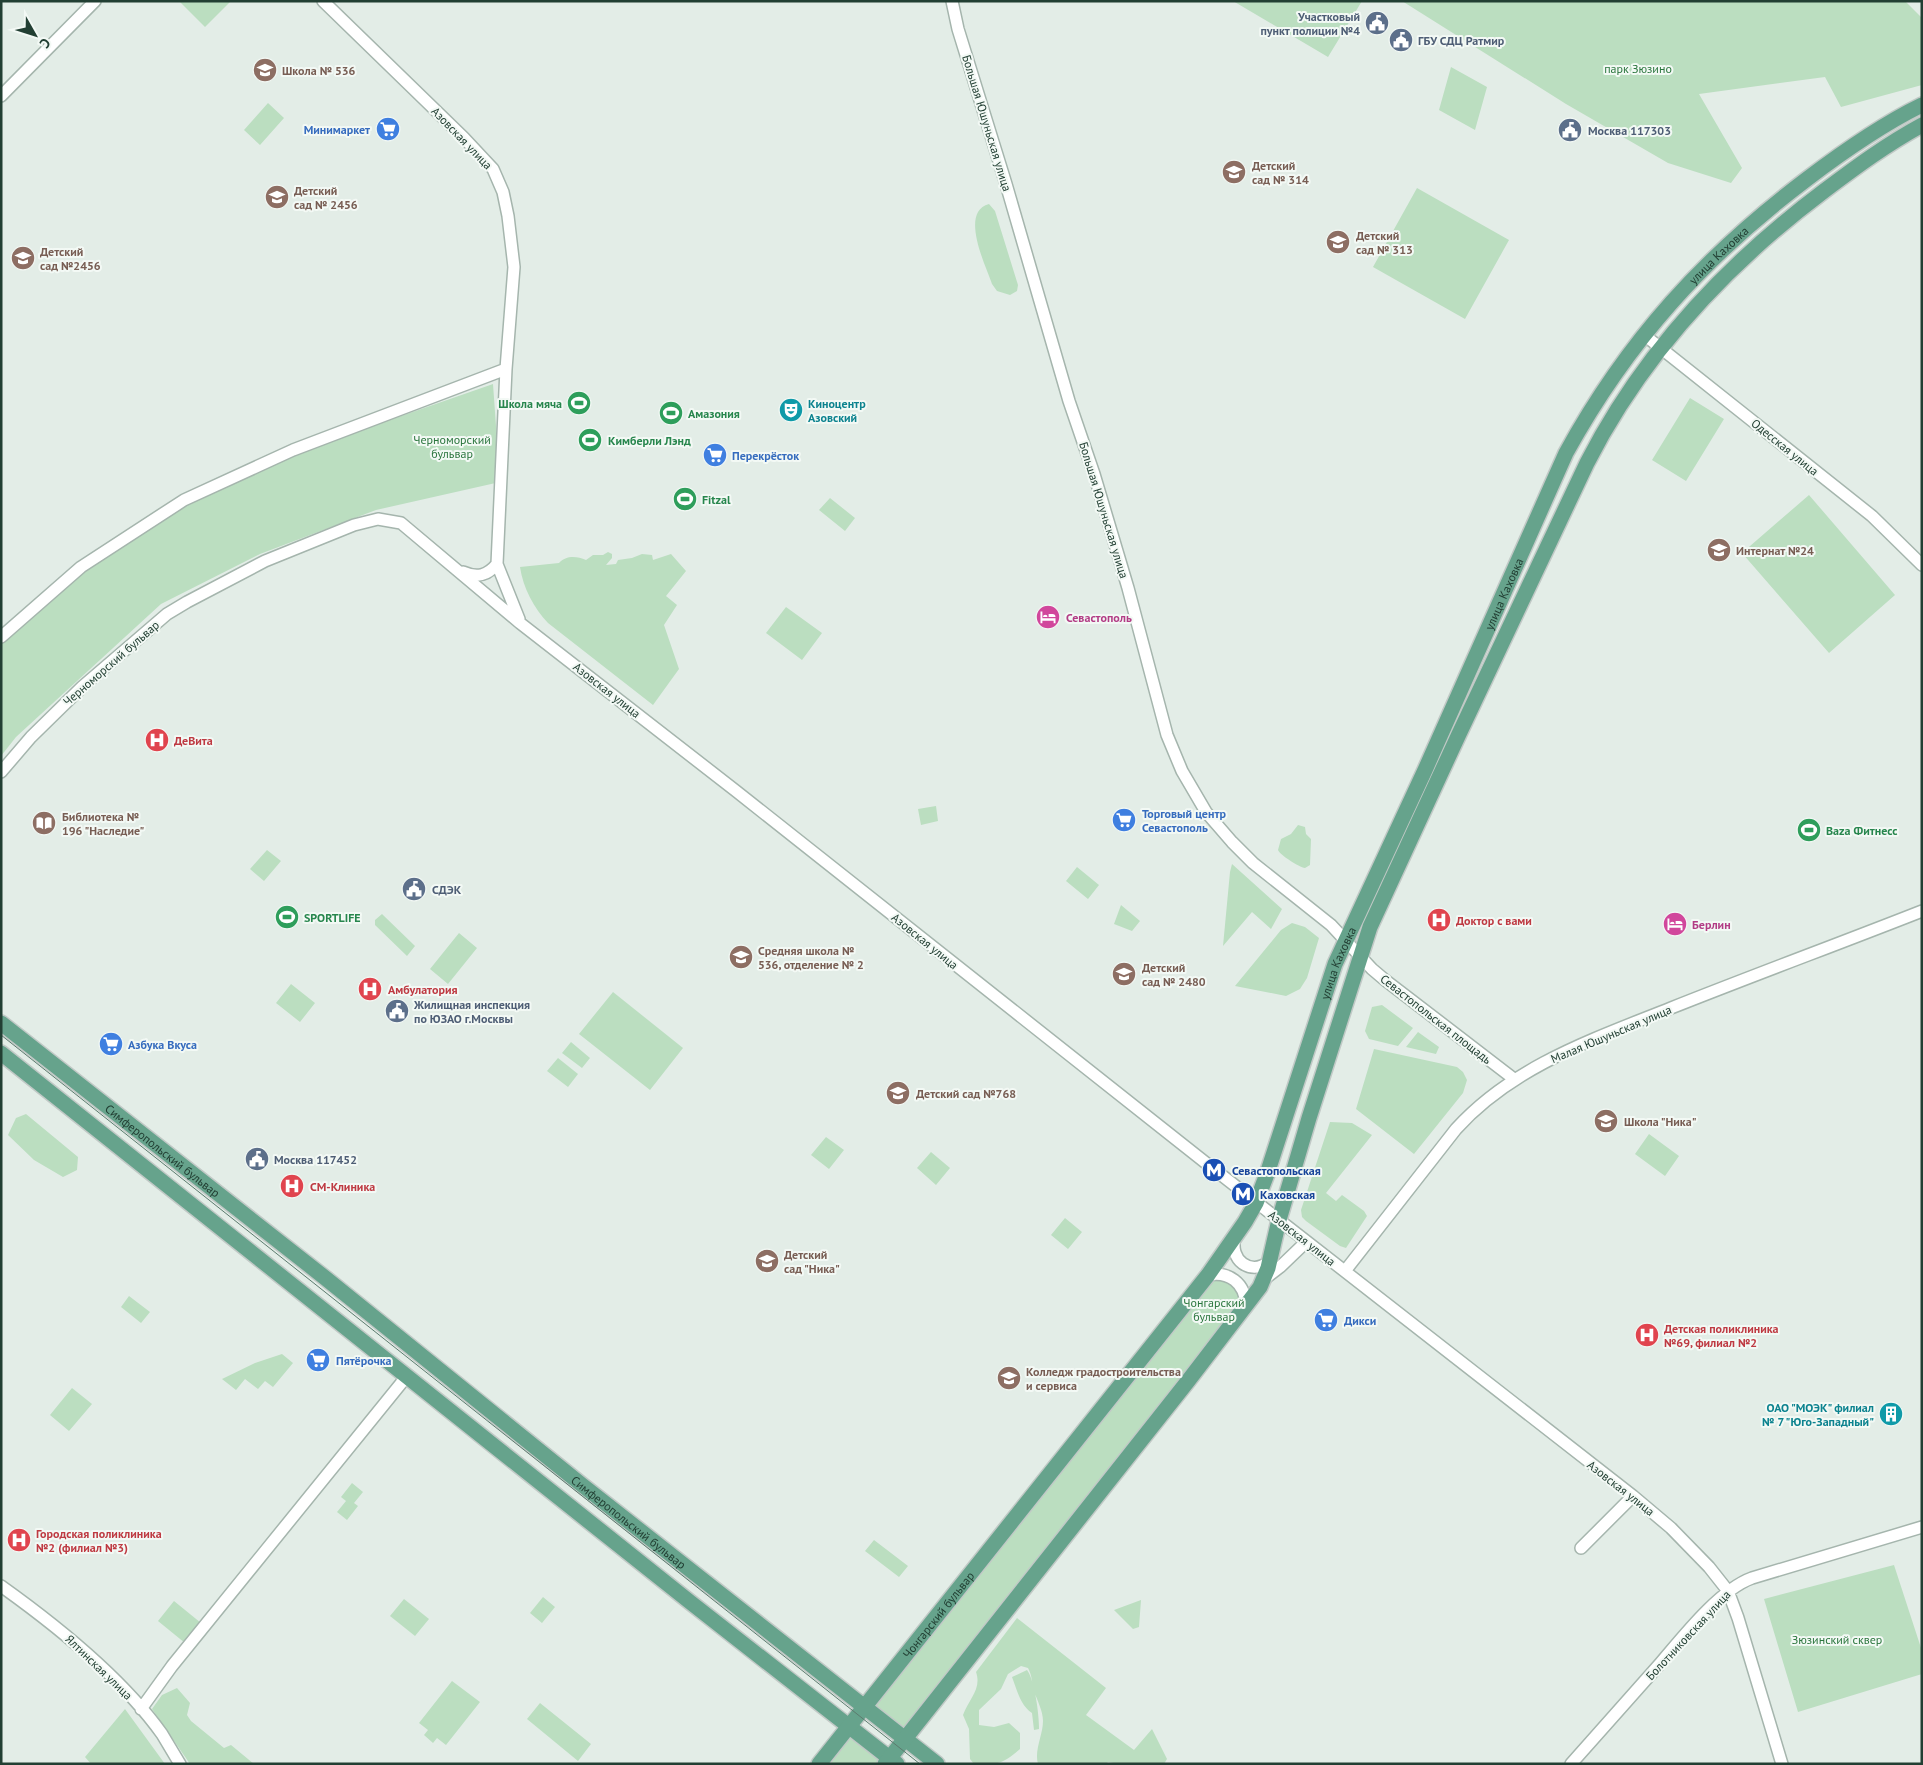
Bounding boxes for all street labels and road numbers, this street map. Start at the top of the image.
street label: Большая Юшуньская улица [959,53,1015,193]
street label: Азовская улица [428,104,496,172]
street label: улица Каховка [1685,223,1751,287]
street label: Одесская улица [1748,415,1822,479]
street label: Большая Юшуньская улица [1076,440,1132,580]
street label: улица Каховка [1481,555,1526,632]
street label: Черноморский бульвар [60,617,162,709]
street label: Азовская улица [570,659,644,721]
street label: Азовская улица [889,910,961,972]
street label: улица Каховка [1317,924,1359,1001]
street label: Севастопольская площадь [1377,971,1495,1067]
street label: Малая Юшуньская улица [1548,1002,1674,1066]
street label: Симферопольский бульвар [102,1101,223,1200]
street label: Азовская улица [1265,1207,1339,1269]
street label: Азовская улица [1584,1457,1658,1519]
street label: Симферопольский бульвар [568,1472,689,1572]
street label: Чонгарский бульвар [899,1568,977,1661]
street label: Болотниковская улица [1642,1587,1734,1683]
street label: Ялтинская улица [62,1631,136,1703]

